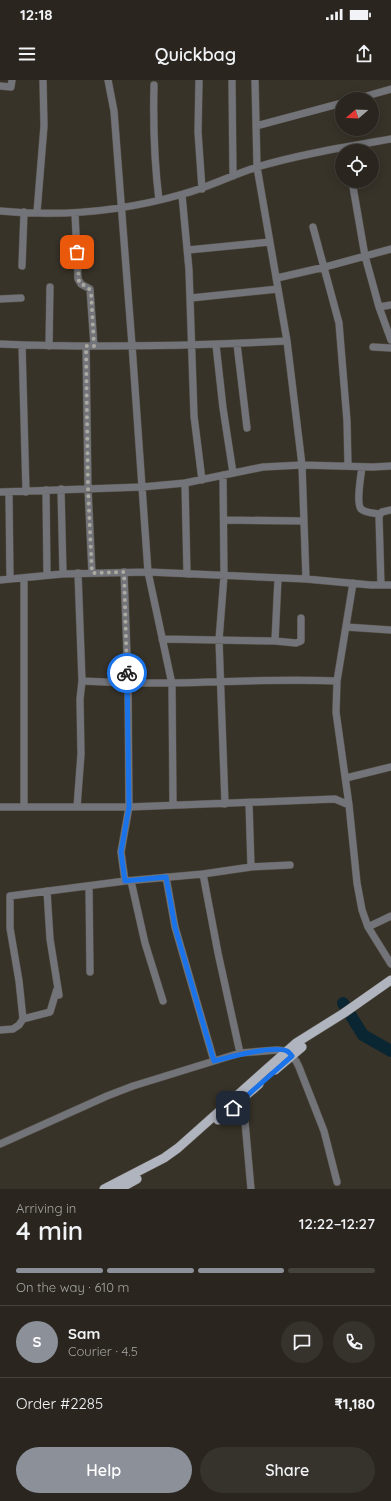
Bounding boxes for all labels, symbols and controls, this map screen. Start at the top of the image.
text: 12:18 [20,5,53,24]
icon: menu [16,43,38,65]
text: Quickbag [155,43,236,66]
icon: share [353,43,375,65]
north arrow [335,92,379,136]
map controls [335,92,379,188]
button: locate [335,144,379,188]
pin [60,235,94,269]
icon: bag [66,241,88,263]
courier [107,653,147,693]
icon: bike [116,662,138,684]
pin [216,1091,250,1125]
icon: home [222,1097,244,1119]
text: Arriving in [16,1200,76,1216]
text: 4 min [16,1214,83,1247]
text: 12:22–12:27 [299,1214,375,1233]
text: On the way · 610 m [16,1279,129,1295]
button: chat [281,1321,323,1363]
button: phone [333,1321,375,1363]
text: Sam [68,1324,100,1343]
text: S [33,1332,41,1351]
text: Courier · 4.5 [68,1343,138,1359]
text: Order #2285 [16,1394,103,1413]
text: ₹1,180 [335,1394,375,1413]
button: Help [16,1447,192,1493]
button: Share [200,1447,375,1493]

